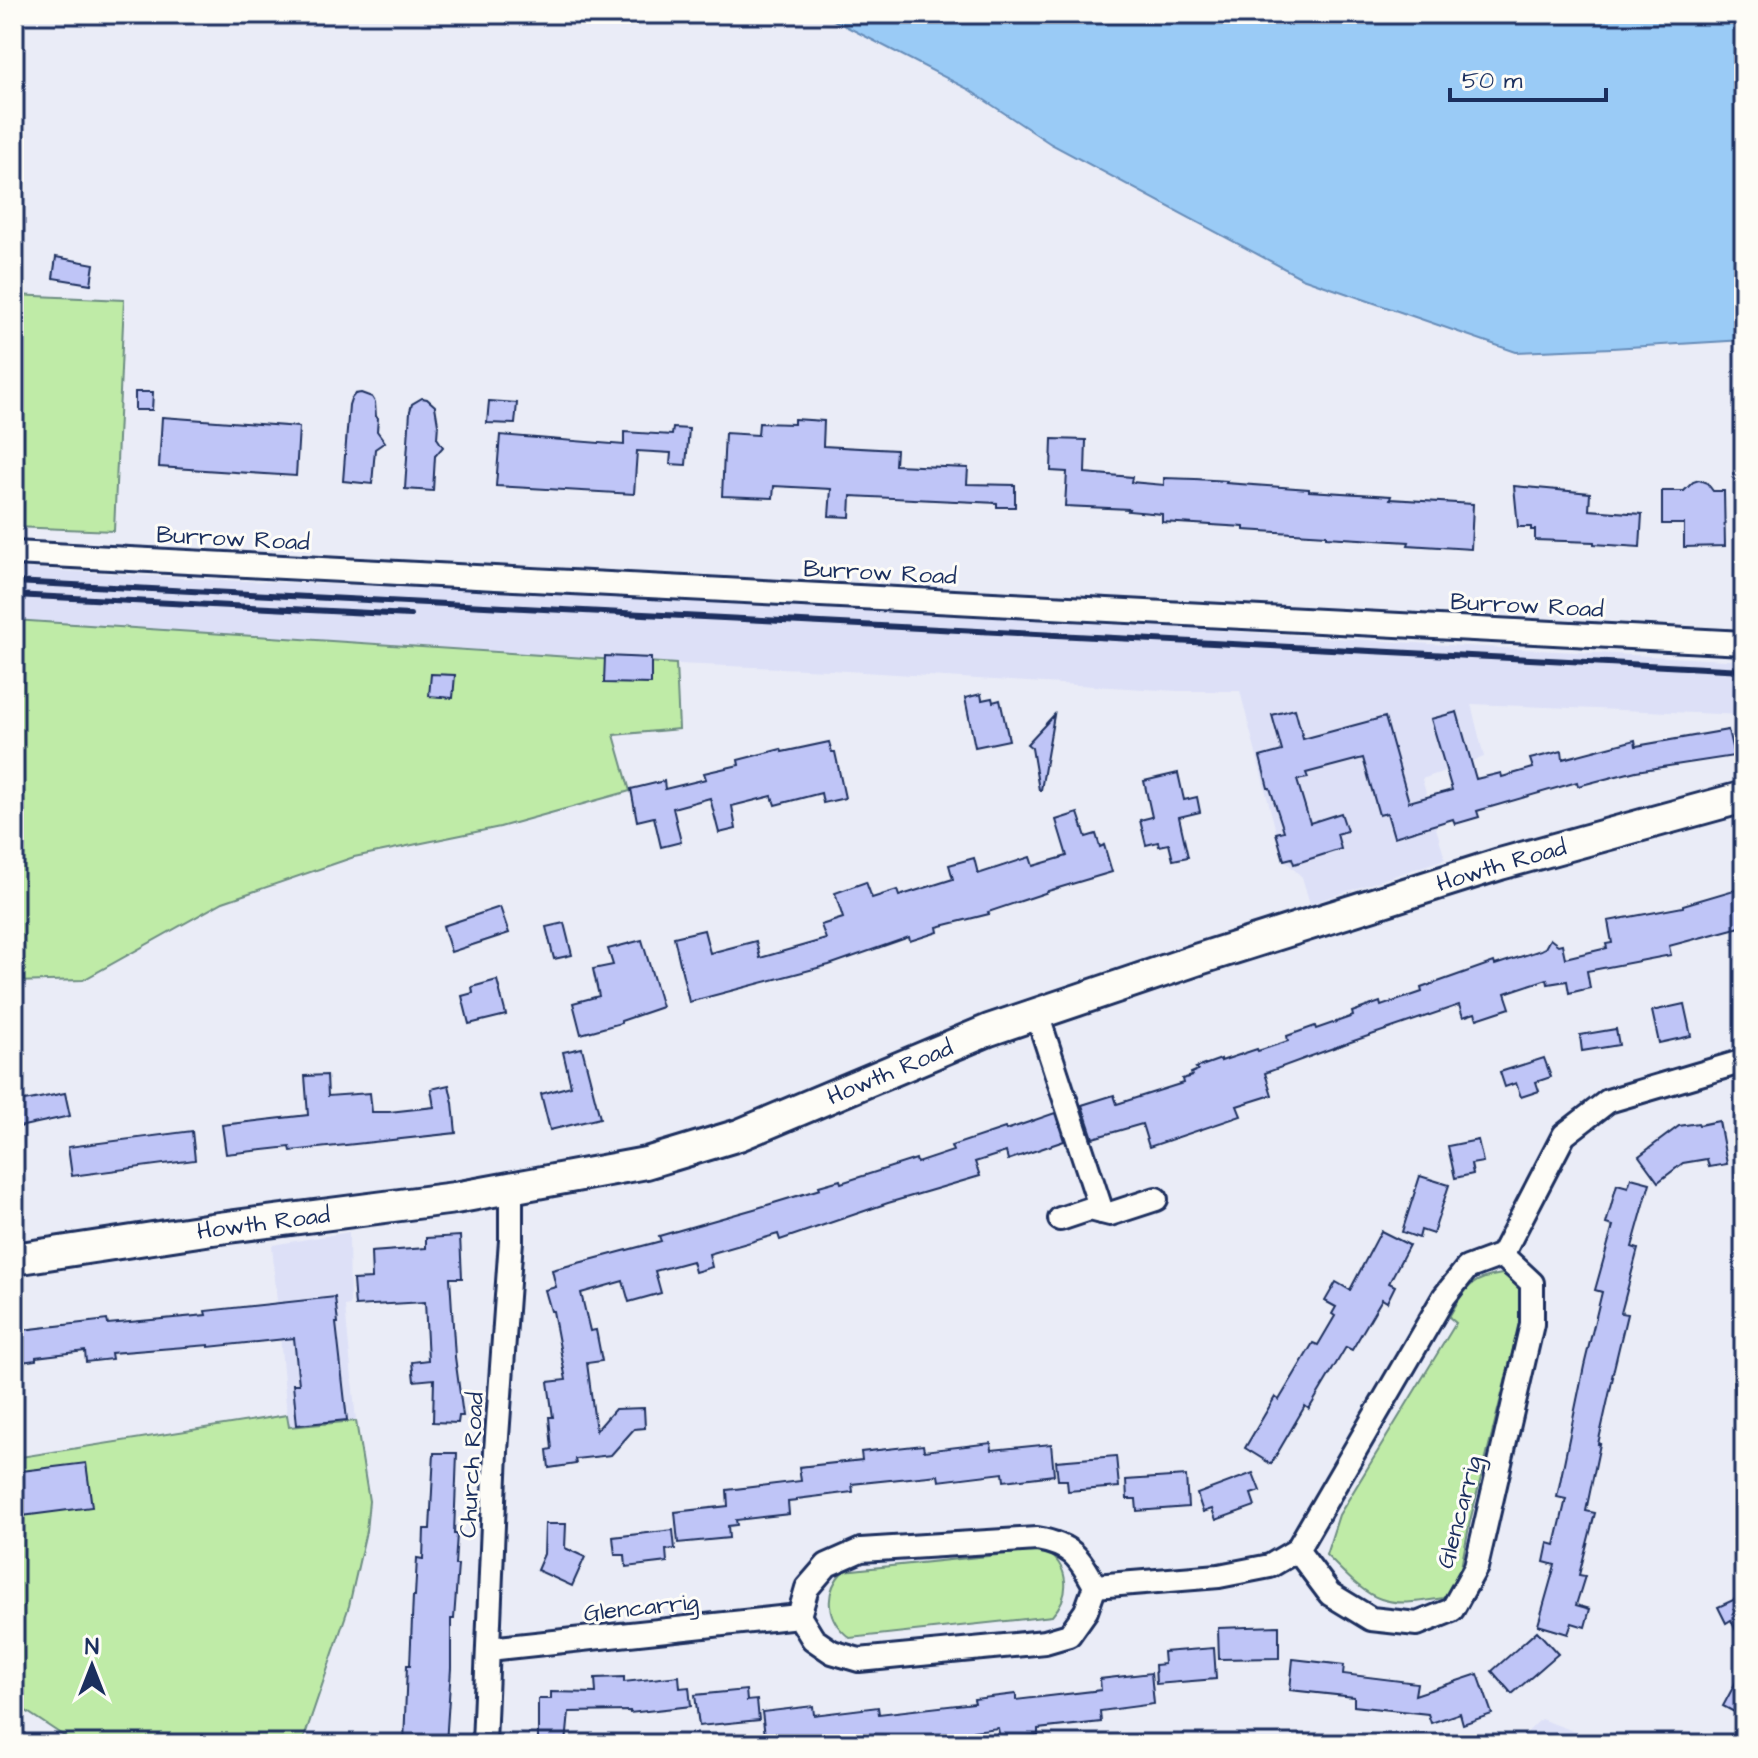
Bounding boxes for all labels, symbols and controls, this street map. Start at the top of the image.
scale bar [1450,52,1606,102]
text: 50 m [1462,64,1523,98]
street label: Burrow Road [155,518,310,560]
street label: Burrow Road [802,552,957,594]
street label: Burrow Road [1449,585,1604,627]
street label: Howth Road [1432,831,1570,901]
street label: Howth Road [822,1031,958,1114]
street label: Howth Road [195,1198,332,1249]
street label: Church Road [451,1391,493,1539]
street label: Glencarrig [1429,1452,1492,1573]
street label: Glencarrig [582,1585,700,1632]
north arrow [52,1626,132,1706]
text: N [85,1632,99,1663]

